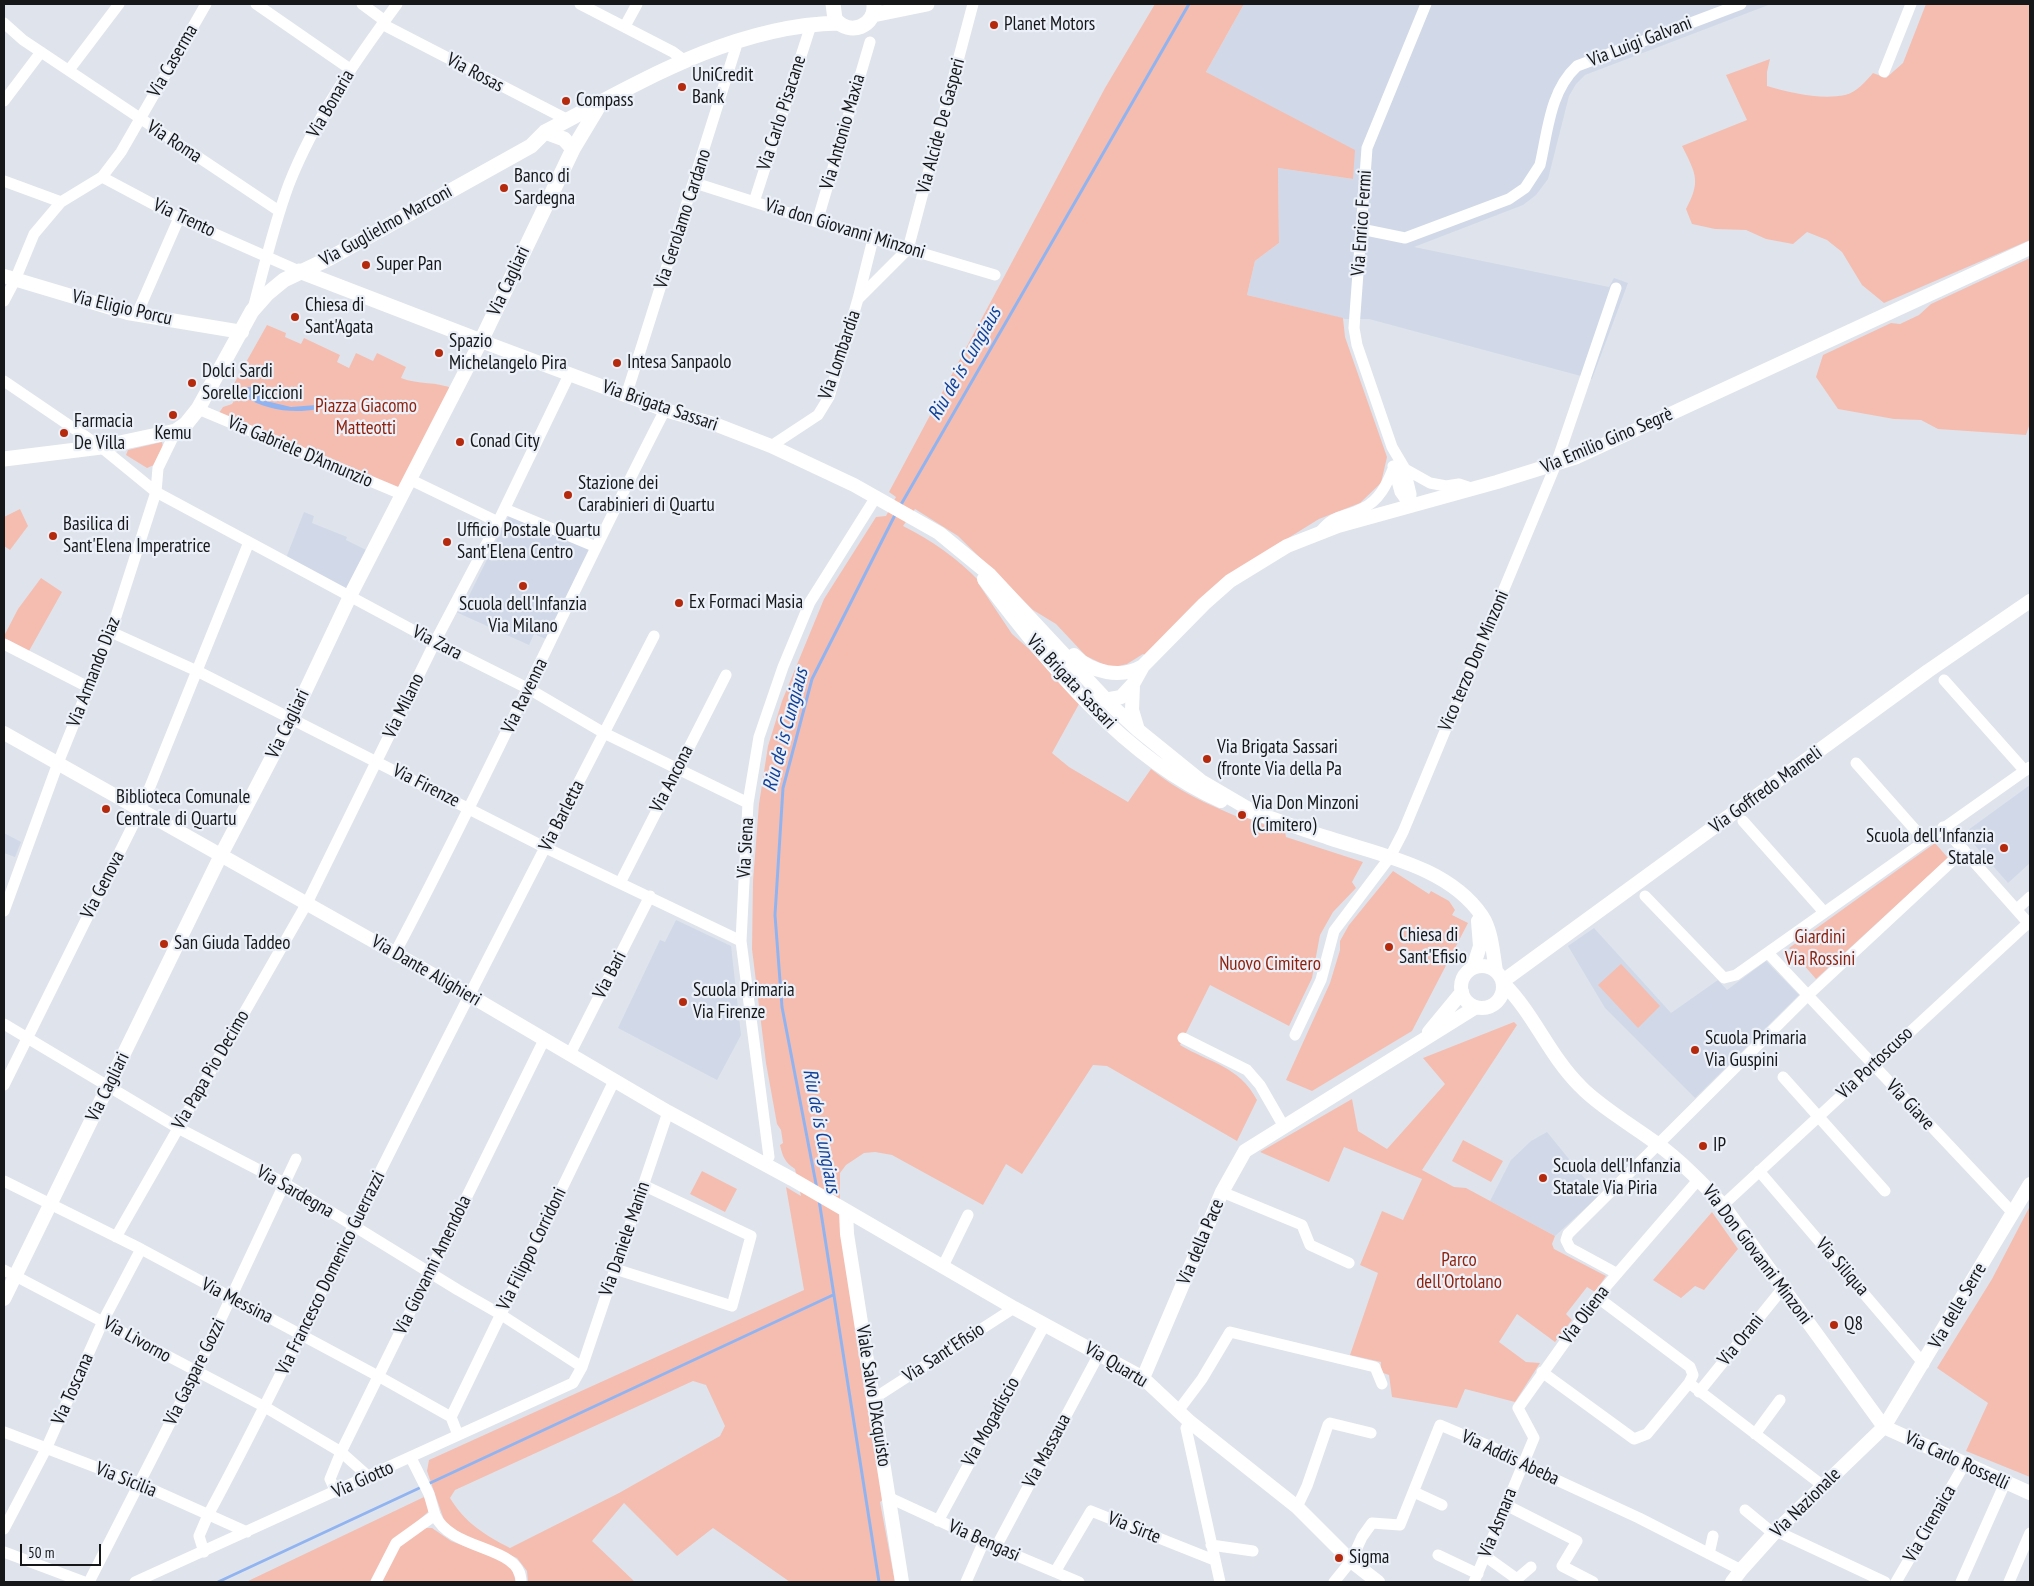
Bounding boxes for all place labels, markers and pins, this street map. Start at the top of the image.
place label: Planet Motors [1004,14,1095,36]
marker: Planet Motors [988,19,1000,31]
place label: UniCredit Bank [692,65,753,109]
marker: UniCredit Bank [676,81,688,93]
place label: Compass [576,90,633,112]
marker: Compass [560,95,572,107]
place label: Banco di Sardegna [514,166,575,210]
marker: Banco di Sardegna [498,182,510,194]
place label: Super Pan [376,254,442,276]
marker: Super Pan [360,259,372,271]
place label: Chiesa di Sant'Agata [305,295,373,339]
marker: Chiesa di Sant'Agata [289,311,301,323]
place label: Spazio Michelangelo Pira [449,331,567,375]
marker: Spazio Michelangelo Pira [433,347,445,359]
place label: Intesa Sanpaolo [627,352,732,374]
marker: Intesa Sanpaolo [611,357,623,369]
place label: Dolci Sardi Sorelle Piccioni [202,361,303,405]
marker: Dolci Sardi Sorelle Piccioni [186,377,198,389]
marker: Kemu [167,409,179,421]
place label: Farmacia De Villa [74,411,133,455]
place label: Kemu [154,423,192,445]
marker: Farmacia De Villa [58,427,70,439]
place label: Conad City [470,431,540,453]
marker: Conad City [454,436,466,448]
place label: Stazione dei Carabinieri di Quartu [578,473,715,517]
marker: Stazione dei Carabinieri di Quartu [562,489,574,501]
place label: Basilica di Sant'Elena Imperatrice [63,514,211,558]
place label: Ufficio Postale Quartu Sant'Elena Centro [457,520,600,564]
marker: Basilica di Sant'Elena Imperatrice [47,530,59,542]
marker: Ufficio Postale Quartu Sant'Elena Centro [441,536,453,548]
marker: Scuola dell'Infanzia Via Milano [517,580,529,592]
place label: Ex Formaci Masia [689,592,803,614]
place label: Scuola dell'Infanzia Via Milano [459,594,587,638]
marker: Ex Formaci Masia [673,597,685,609]
place label: Via Brigata Sassari (fronte Via della Pa [1217,737,1342,781]
marker: Via Brigata Sassari (fronte Via della Pa [1201,753,1213,765]
place label: Biblioteca Comunale Centrale di Quartu [116,787,250,831]
place label: Via Don Minzoni (Cimitero) [1252,793,1359,837]
marker: Biblioteca Comunale Centrale di Quartu [100,803,112,815]
marker: Via Don Minzoni (Cimitero) [1236,809,1248,821]
place label: Scuola dell'Infanzia Statale [1866,826,1994,870]
marker: Scuola dell'Infanzia Statale [1998,842,2010,854]
place label: Chiesa di Sant'Efisio [1399,925,1467,969]
place label: San Giuda Taddeo [174,933,291,955]
marker: San Giuda Taddeo [158,938,170,950]
marker: Chiesa di Sant'Efisio [1383,941,1395,953]
place label: Scuola Primaria Via Firenze [693,980,795,1024]
marker: Scuola Primaria Via Firenze [677,996,689,1008]
place label: Scuola Primaria Via Guspini [1705,1028,1807,1072]
marker: Scuola Primaria Via Guspini [1689,1044,1701,1056]
place label: IP [1713,1135,1726,1157]
marker: IP [1697,1140,1709,1152]
place label: Scuola dell'Infanzia Statale Via Piria [1553,1156,1681,1200]
marker: Scuola dell'Infanzia Statale Via Piria [1537,1172,1549,1184]
place label: Q8 [1844,1314,1863,1336]
marker: Q8 [1828,1319,1840,1331]
place label: Sigma [1349,1547,1389,1569]
marker: Sigma [1333,1552,1345,1564]

